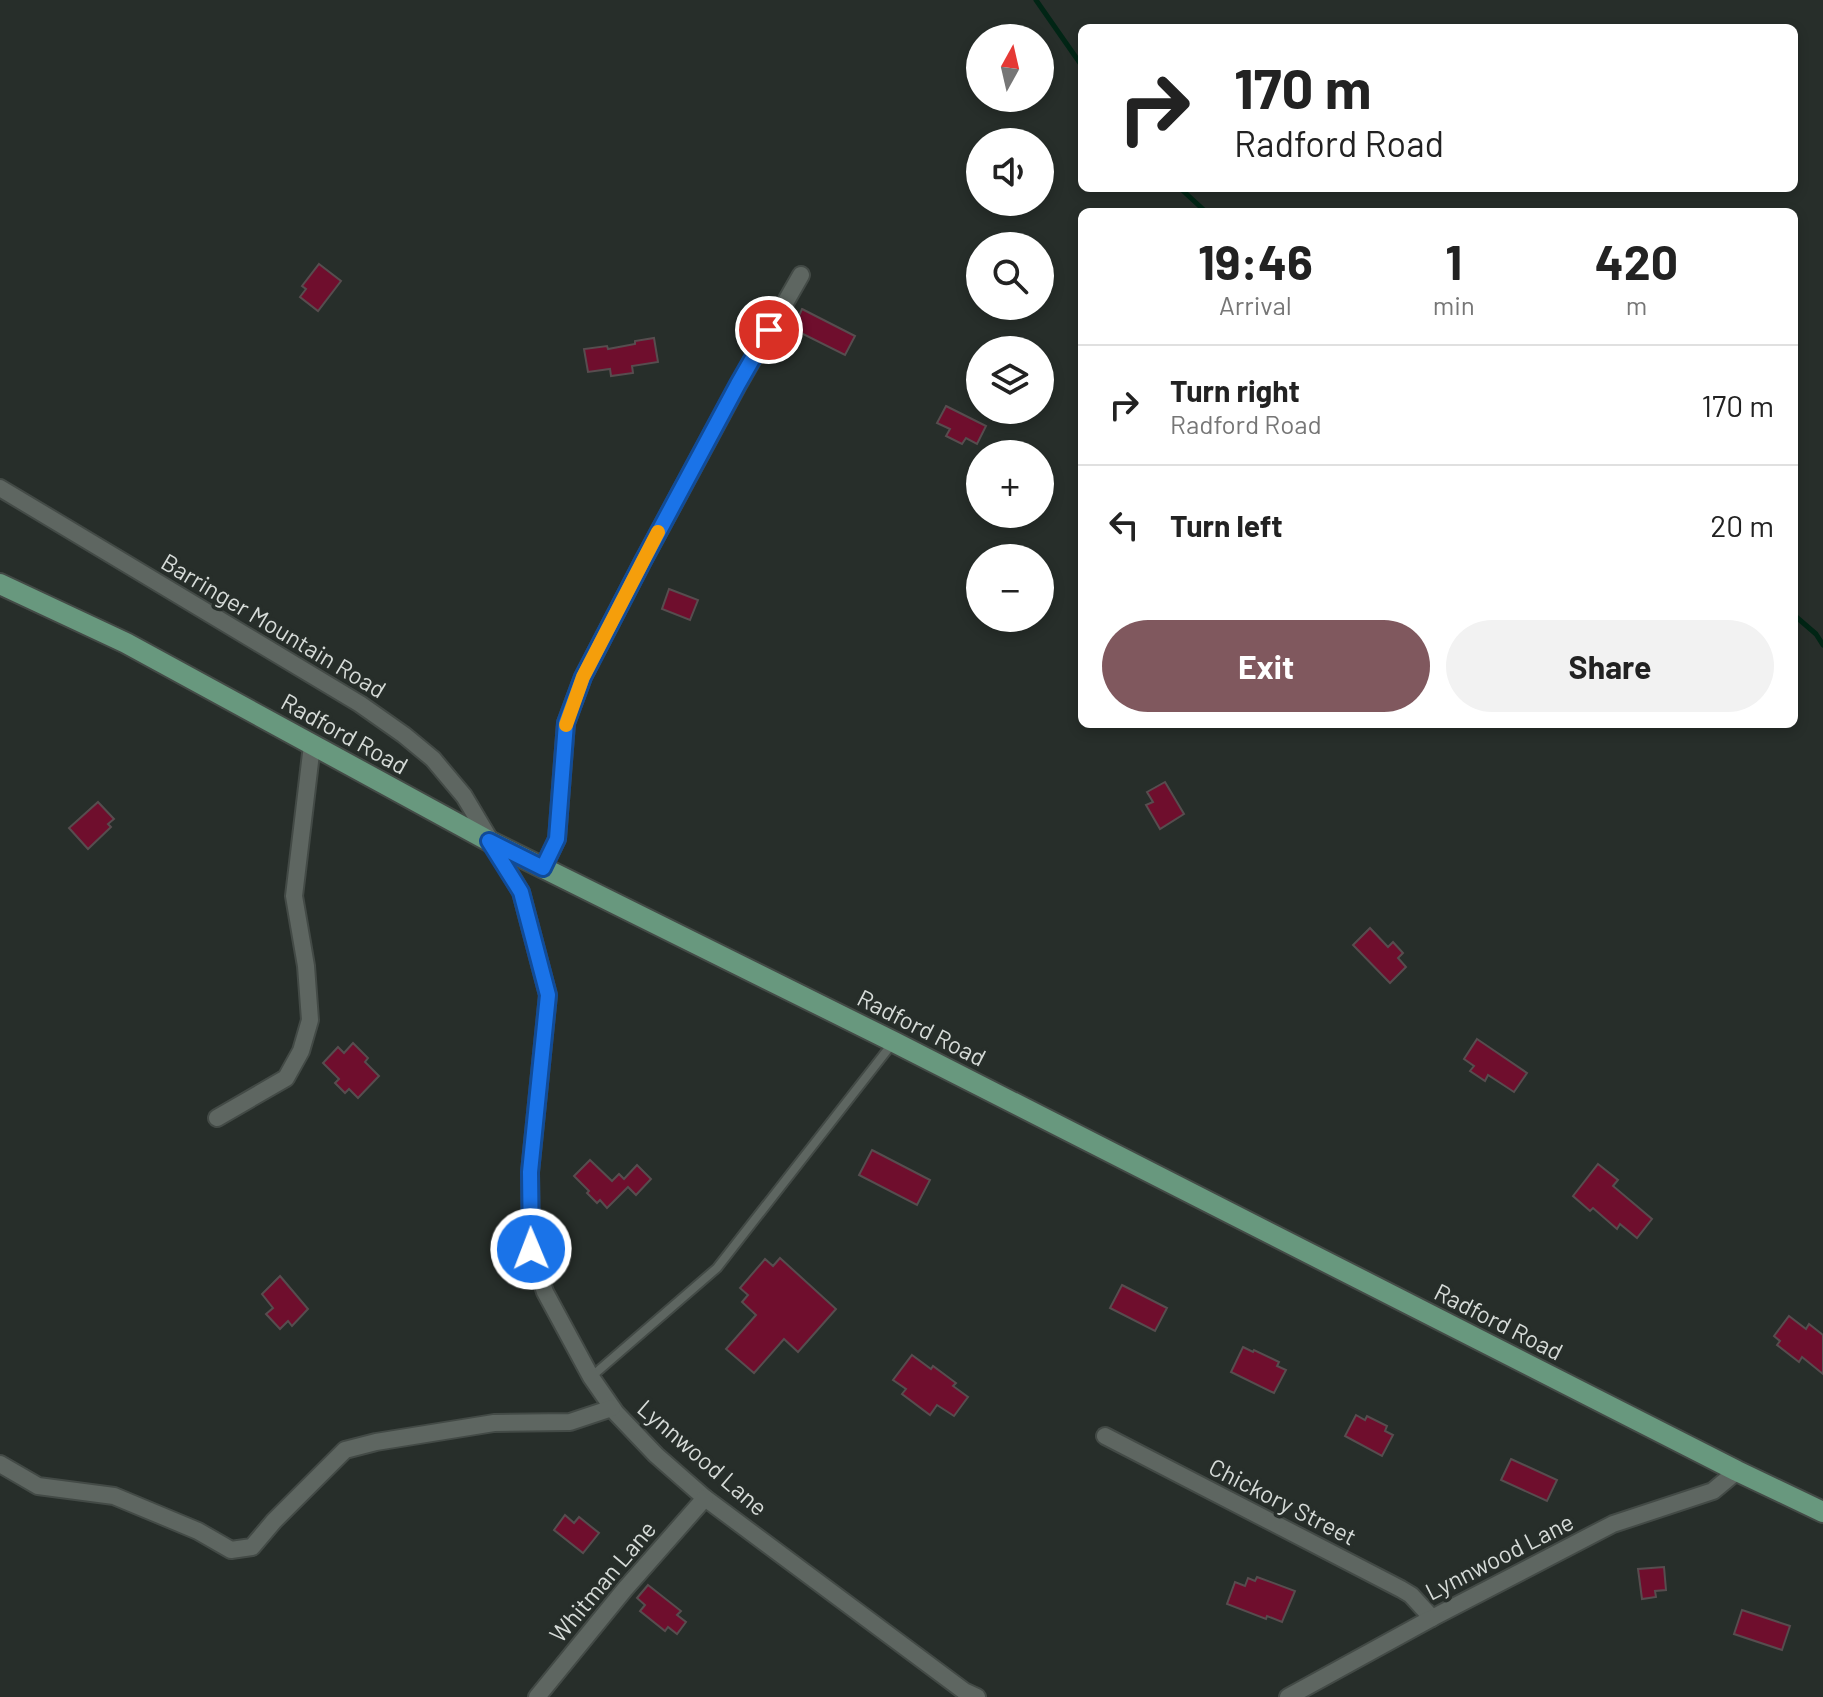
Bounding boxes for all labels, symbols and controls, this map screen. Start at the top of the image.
north arrow [966,24,1054,112]
map controls [966,24,1054,632]
text: 170 m [1234,53,1371,120]
icon: right [1102,56,1206,160]
text: Radford Road [1234,121,1444,164]
button: sound [966,128,1054,216]
button: search [966,232,1054,320]
text: 19:46 [1198,232,1313,290]
text: 1 [1445,232,1462,290]
text: 420 [1595,232,1678,290]
text: Arrival [1219,289,1292,320]
text: min [1433,289,1475,320]
text: m [1626,289,1647,320]
pin [735,296,803,364]
icon: arrive [747,308,791,352]
button: layers [966,336,1054,424]
text: Turn right [1170,372,1300,408]
icon: right [1102,383,1146,427]
text: 170 m [1702,387,1774,423]
text: Radford Road [1170,408,1322,439]
button: + [966,440,1054,528]
icon: left [1102,503,1146,547]
text: Turn left [1170,507,1283,543]
text: 20 m [1710,507,1774,543]
button: − [966,544,1054,632]
street label: Barringer Mountain Road [156,546,392,704]
button: Exit [1102,620,1430,712]
button: Share [1446,620,1774,712]
street label: Radford Road [277,686,413,780]
street label: Radford Road [853,982,991,1072]
position arrow [489,1207,573,1291]
street label: Radford Road [1430,1276,1568,1366]
street label: Lynnwood Lane [632,1393,774,1521]
street label: Chickory Street [1204,1451,1362,1551]
street label: Lynnwood Lane [1420,1506,1578,1606]
street label: Whitman Lane [543,1514,661,1648]

